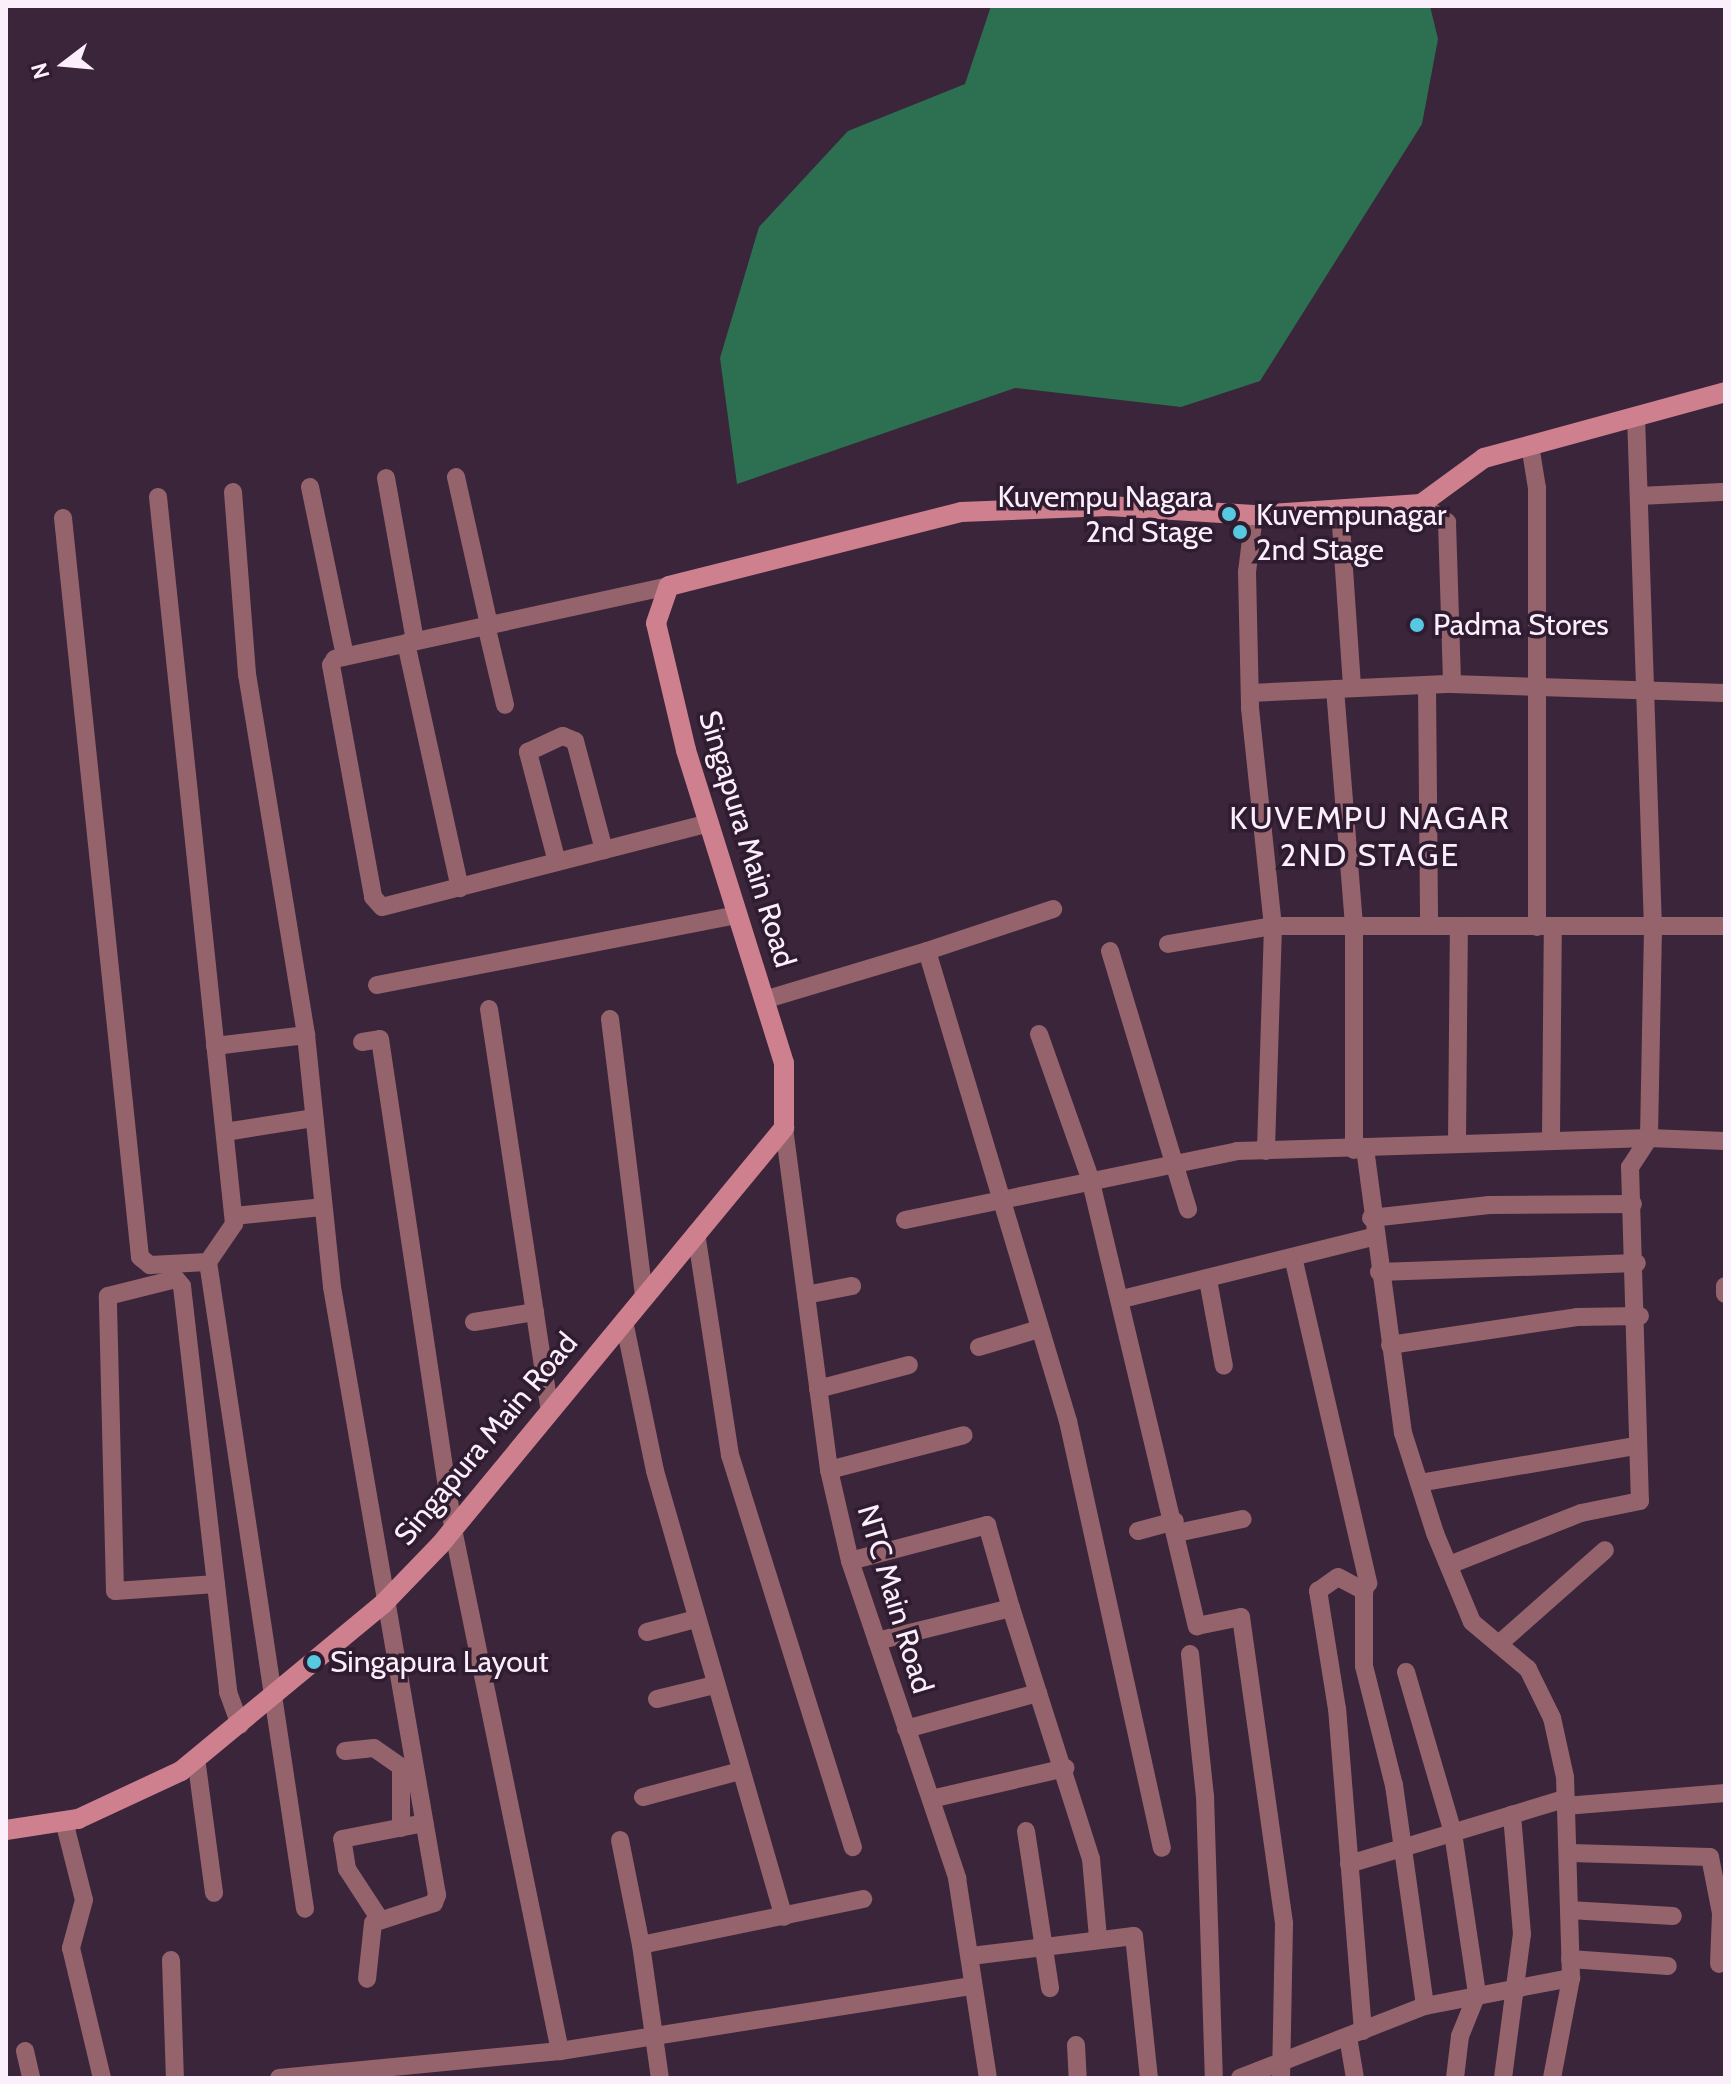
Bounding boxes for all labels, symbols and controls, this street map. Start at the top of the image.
north arrow [24,24,104,104]
text: N [25,60,56,82]
place label: Kuvempu Nagara 2nd Stage [997,479,1213,550]
place label: Kuvempunagar 2nd Stage [1256,497,1447,568]
marker: Kuvempu Nagara 2nd Stage [1220,505,1238,523]
marker: Kuvempunagar 2nd Stage [1231,523,1249,541]
place label: Padma Stores [1433,607,1609,643]
marker: Padma Stores [1408,616,1426,634]
street label: Singapura Main Road [691,706,803,972]
district label: KUVEMPU NAGAR 2ND STAGE [1229,800,1511,875]
street label: Singapura Main Road [387,1325,585,1553]
street label: NTC Main Road [849,1500,941,1698]
place label: Singapura Layout [330,1644,549,1680]
marker: Singapura Layout [305,1653,323,1671]

